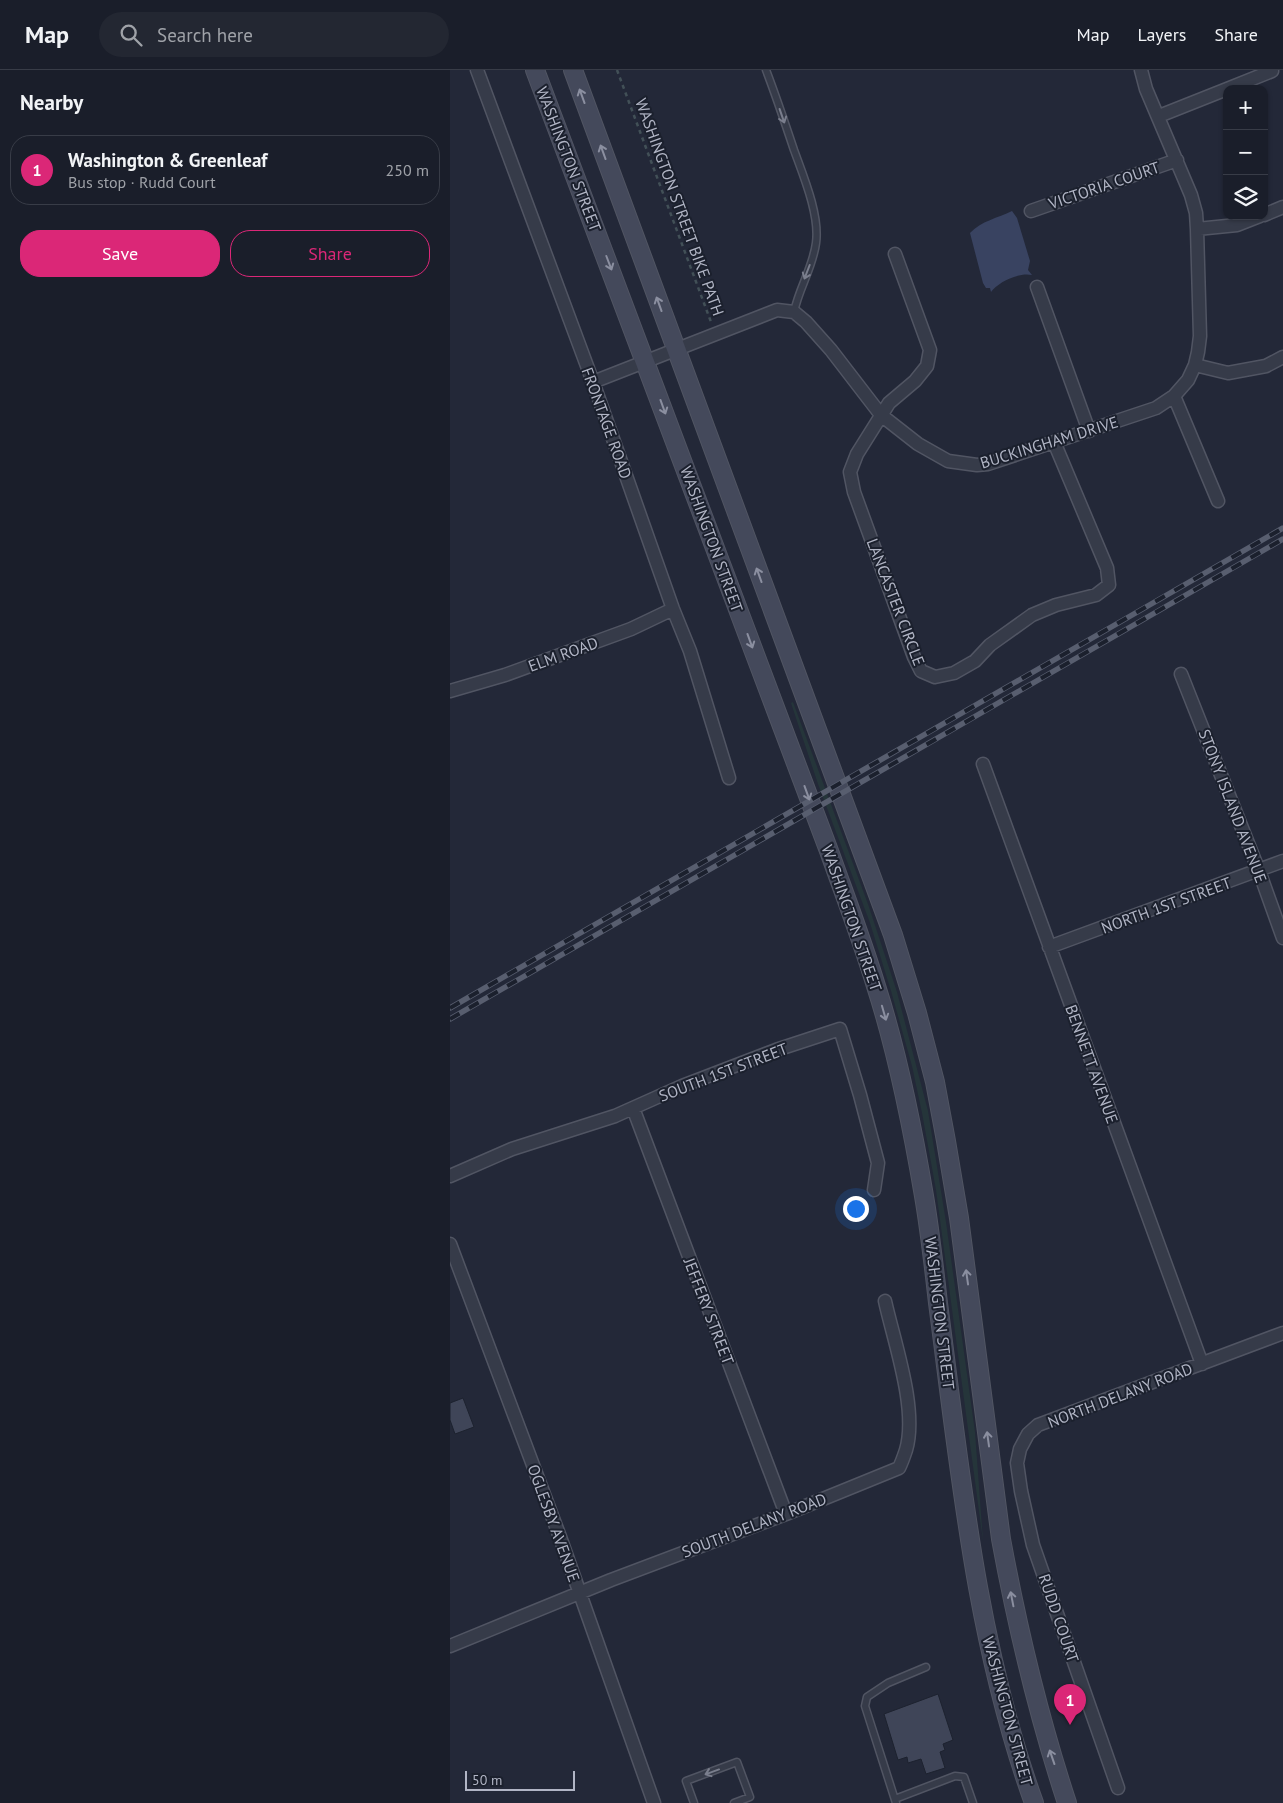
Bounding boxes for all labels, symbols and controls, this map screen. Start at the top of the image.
search box [99,12,449,57]
text: Map [25,19,69,50]
icon: search [117,21,145,49]
text: Search here [157,23,253,47]
text: Map [1077,23,1109,46]
text: Layers [1137,23,1186,46]
text: Share [1214,23,1258,46]
street label: WASHINGTON STREET [532,84,606,234]
map controls [1223,85,1268,220]
button: + [1223,85,1268,130]
text: Nearby [20,89,83,116]
one-way arrow [577,89,586,104]
street label: WASHINGTON STREET BIKE PATH [631,96,729,318]
one-way arrow [778,108,787,123]
button: − [1223,130,1268,175]
one-way arrow [598,145,607,160]
text: Washington & Greenleaf [68,148,267,172]
street label: VICTORIA COURT [1045,157,1162,214]
text: 1 [32,160,42,180]
text: 250 m [386,160,429,180]
text: Bus stop · Rudd Court [68,172,216,192]
button: layers [1223,175,1268,220]
button: Save [20,230,220,277]
button: Share [230,230,430,277]
one-way arrow [604,255,614,270]
one-way arrow [802,263,811,279]
one-way arrow [654,297,663,313]
street label: FRONTAGE ROAD [578,364,636,482]
one-way arrow [659,399,668,414]
street label: BUCKINGHAM DRIVE [978,411,1120,473]
street label: WASHINGTON STREET [676,463,748,615]
street label: LANCASTER CIRCLE [862,535,930,669]
one-way arrow [754,567,763,583]
street label: ELM ROAD [525,632,601,676]
one-way arrow [746,633,755,649]
street label: STONY ISLAND AVENUE [1194,726,1272,886]
one-way arrow [803,785,812,801]
street label: WASHINGTON STREET [818,842,887,994]
street label: NORTH 1ST STREET [1098,872,1234,938]
street label: BENNETT AVENUE [1061,1002,1123,1126]
one-way arrow [880,1004,890,1020]
street label: SOUTH 1ST STREET [656,1038,790,1106]
your location [843,1196,869,1222]
street label: WASHINGTON STREET [921,1236,959,1391]
street label: JEFFERY STREET [679,1254,739,1367]
one-way arrow [962,1270,972,1286]
street label: NORTH DELANY ROAD [1045,1358,1195,1432]
one-way arrow [982,1431,992,1447]
street label: OGLESBY AVENUE [523,1461,585,1585]
street label: SOUTH DELANY ROAD [679,1488,829,1562]
street label: RUDD COURT [1034,1571,1084,1665]
one-way arrow [1007,1592,1017,1608]
street label: WASHINGTON STREET [978,1634,1038,1788]
pin: 1 [1054,1684,1086,1725]
one-way arrow [1047,1749,1056,1765]
scale bar [465,1768,575,1791]
one-way arrow [705,1768,720,1777]
text: 50 m [472,1771,502,1789]

